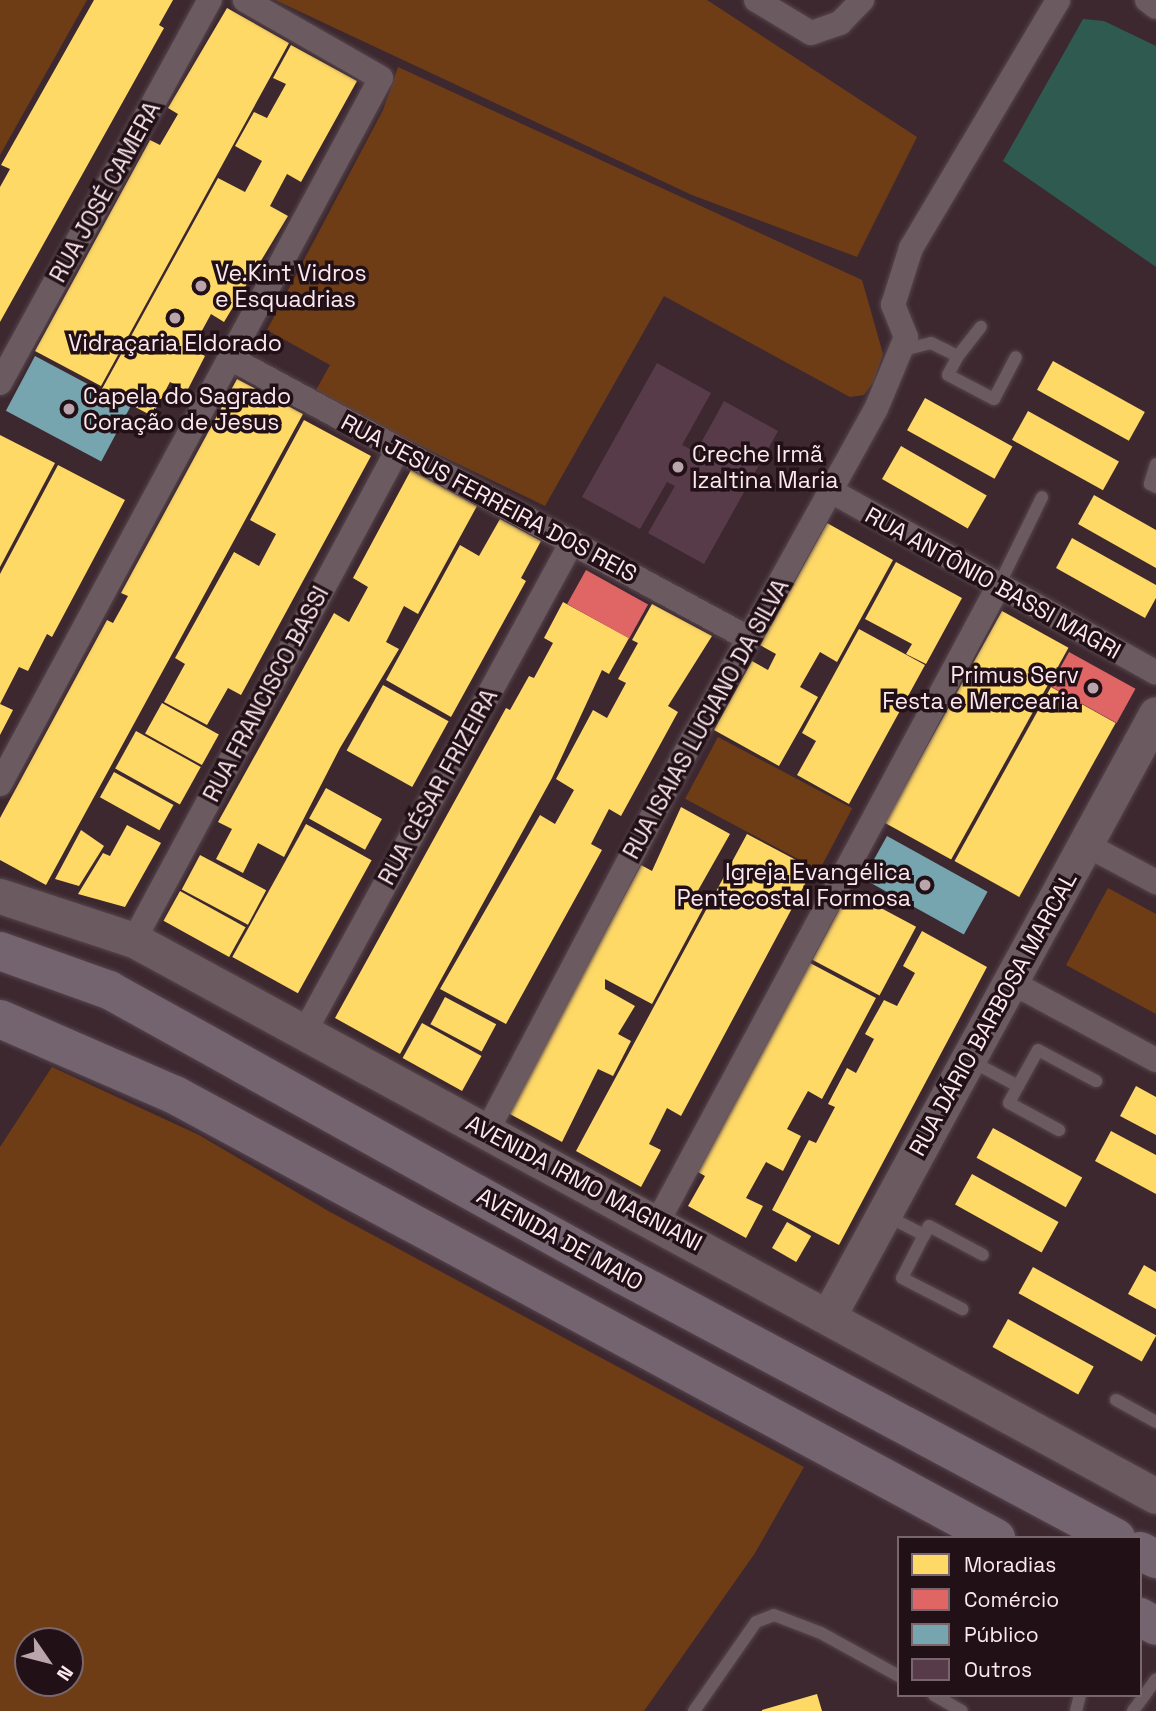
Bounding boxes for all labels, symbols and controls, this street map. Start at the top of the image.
street label: RUA JOSÉ CAMERA [44,97,166,287]
place label: Ve.Kint Vidros e Esquadrias [215,259,367,313]
marker: Ve.Kint Vidros e Esquadrias [193,278,209,294]
marker: Vidraçaria Eldorado [167,310,183,326]
place label: Vidraçaria Eldorado [68,329,282,357]
place label: Capela do Sagrado Coração de Jesus [83,382,291,436]
marker: Capela do Sagrado Coração de Jesus [61,401,77,417]
street label: RUA JESUS FERREIRA DOS REIS [336,408,642,588]
place label: Creche Irmã Izaltina Maria [692,440,838,494]
marker: Creche Irmã Izaltina Maria [670,459,686,475]
street label: RUA ANTÔNIO BASSI MAGRI [860,501,1126,665]
street label: RUA ISAIAS LUCIANO DA SILVA [617,574,795,864]
street label: RUA FRANCISCO BASSI [197,581,335,807]
place label: Primus Serv Festa e Mercearia [882,661,1079,715]
marker: Primus Serv Festa e Mercearia [1085,680,1101,696]
street label: RUA CÉSAR FRIZEIRA [373,684,503,890]
place label: Igreja Evangélica Pentecostal Formosa [677,858,911,912]
street label: RUA DÁRIO BARBOSA MARCAL [903,867,1083,1161]
marker: Igreja Evangélica Pentecostal Formosa [917,877,933,893]
street label: AVENIDA IRMO MAGNIANI [461,1109,707,1257]
street label: AVENIDA DE MAIO [472,1182,648,1296]
legend [897,1536,1142,1697]
text: Moradias [964,1551,1056,1578]
text: Comércio [964,1586,1059,1613]
text: Público [964,1621,1039,1648]
north arrow [14,1627,84,1697]
text: Outros [964,1656,1032,1683]
text: N [51,1661,79,1686]

